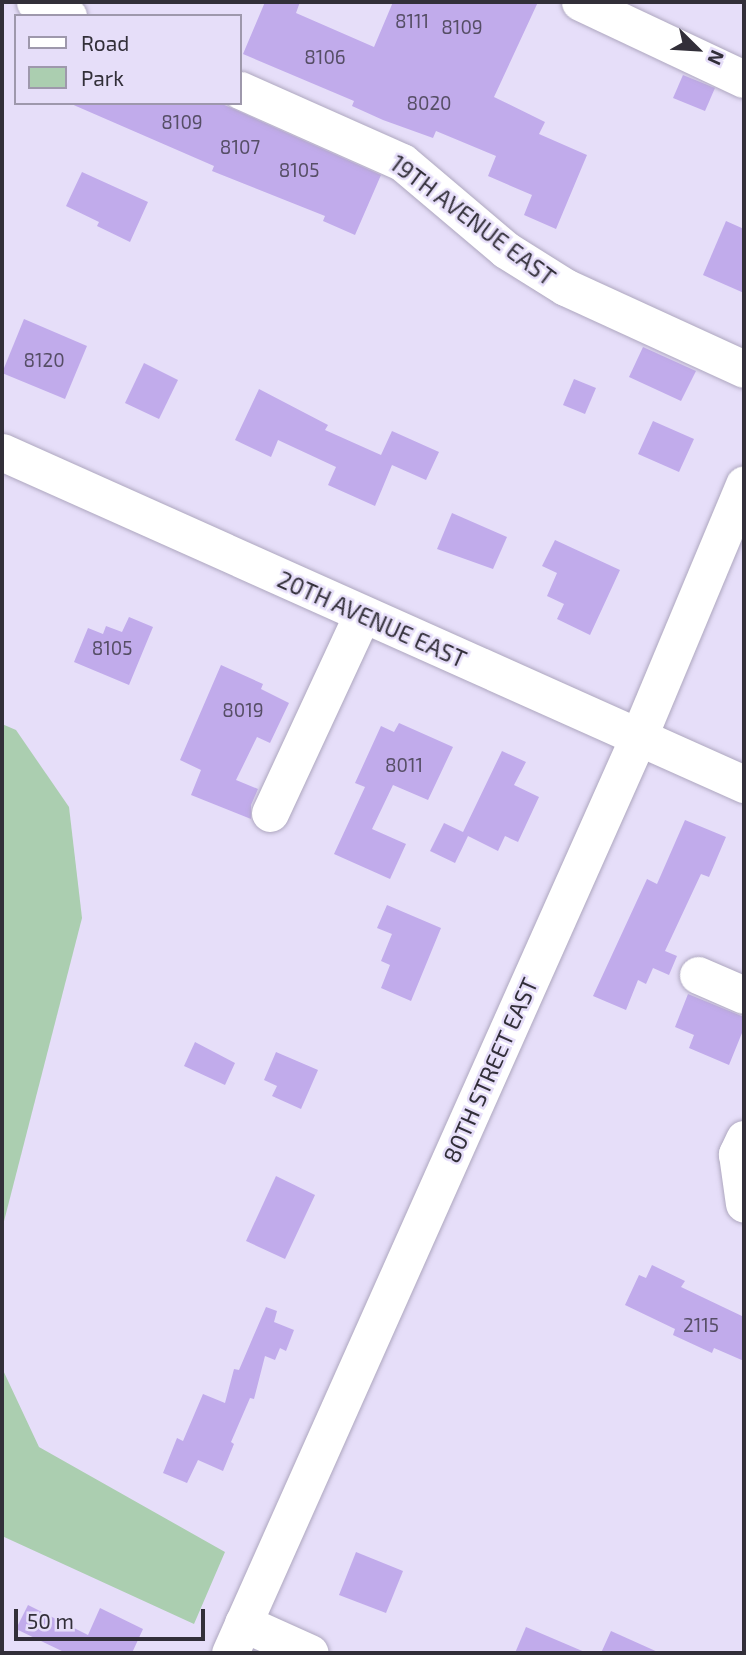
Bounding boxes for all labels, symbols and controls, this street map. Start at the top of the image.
house number: 8111 [395,10,429,32]
legend [14,14,242,105]
north arrow [662,14,732,84]
house number: 8109 [441,16,483,38]
text: Road [81,30,129,55]
house number: 8106 [304,46,346,68]
text: N [703,47,730,69]
text: Park [81,65,124,90]
house number: 8020 [406,92,452,114]
house number: 8109 [161,111,203,133]
house number: 8107 [220,136,260,158]
street label: 19TH AVENUE EAST [385,149,561,291]
house number: 8105 [279,159,319,181]
house number: 8120 [23,349,65,371]
street label: 20TH AVENUE EAST [273,565,471,673]
house number: 8105 [92,637,132,659]
house number: 8019 [222,699,264,721]
house number: 8011 [385,754,423,776]
street label: 80TH STREET EAST [437,973,543,1167]
house number: 2115 [683,1314,719,1336]
scale bar [18,1596,208,1640]
text: 50 m [27,1608,74,1633]

